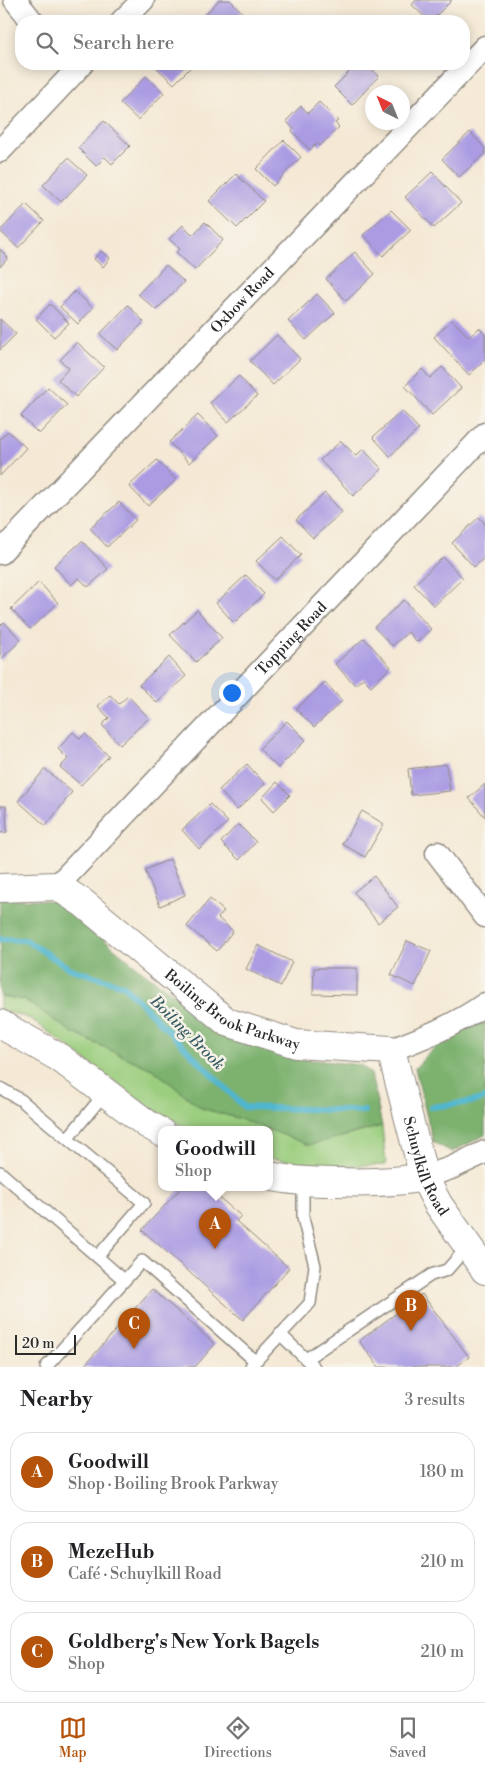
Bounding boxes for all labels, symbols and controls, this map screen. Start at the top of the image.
search box [15,15,470,70]
icon: search [33,29,61,57]
text: Search here [73,31,174,55]
north arrow [365,85,410,130]
street label: Oxbow Road [207,263,279,338]
street label: Topping Road [252,598,332,680]
your location [219,680,245,706]
street label: Boiling Brook Parkway [162,962,306,1050]
water label: Boiling Brook [147,991,229,1073]
street label: Schuylkill Road [399,1115,453,1220]
popup [158,1126,273,1191]
text: Goodwill [175,1137,256,1161]
text: Shop [175,1161,212,1181]
pin: A [199,1208,231,1249]
pin: B [395,1290,427,1331]
pin: C [118,1308,150,1349]
scale bar [15,1332,76,1355]
text: 20 m [22,1335,54,1353]
text: Nearby [20,1387,93,1413]
text: 3 results [404,1390,465,1410]
text: Goodwill [68,1450,149,1474]
text: A [31,1462,43,1482]
text: 180 m [420,1462,464,1482]
text: Shop · Boiling Brook Parkway [68,1474,279,1494]
text: MezeHub [68,1540,154,1564]
text: B [31,1552,43,1572]
text: 210 m [420,1552,464,1572]
text: Café · Schuylkill Road [68,1564,222,1584]
text: Goldberg's New York Bagels [68,1630,319,1654]
text: C [31,1642,43,1662]
text: 210 m [420,1642,464,1662]
text: Shop [68,1654,105,1674]
tab: Map [59,1714,87,1762]
tab: Directions [204,1714,272,1762]
tab: Saved [389,1714,426,1762]

